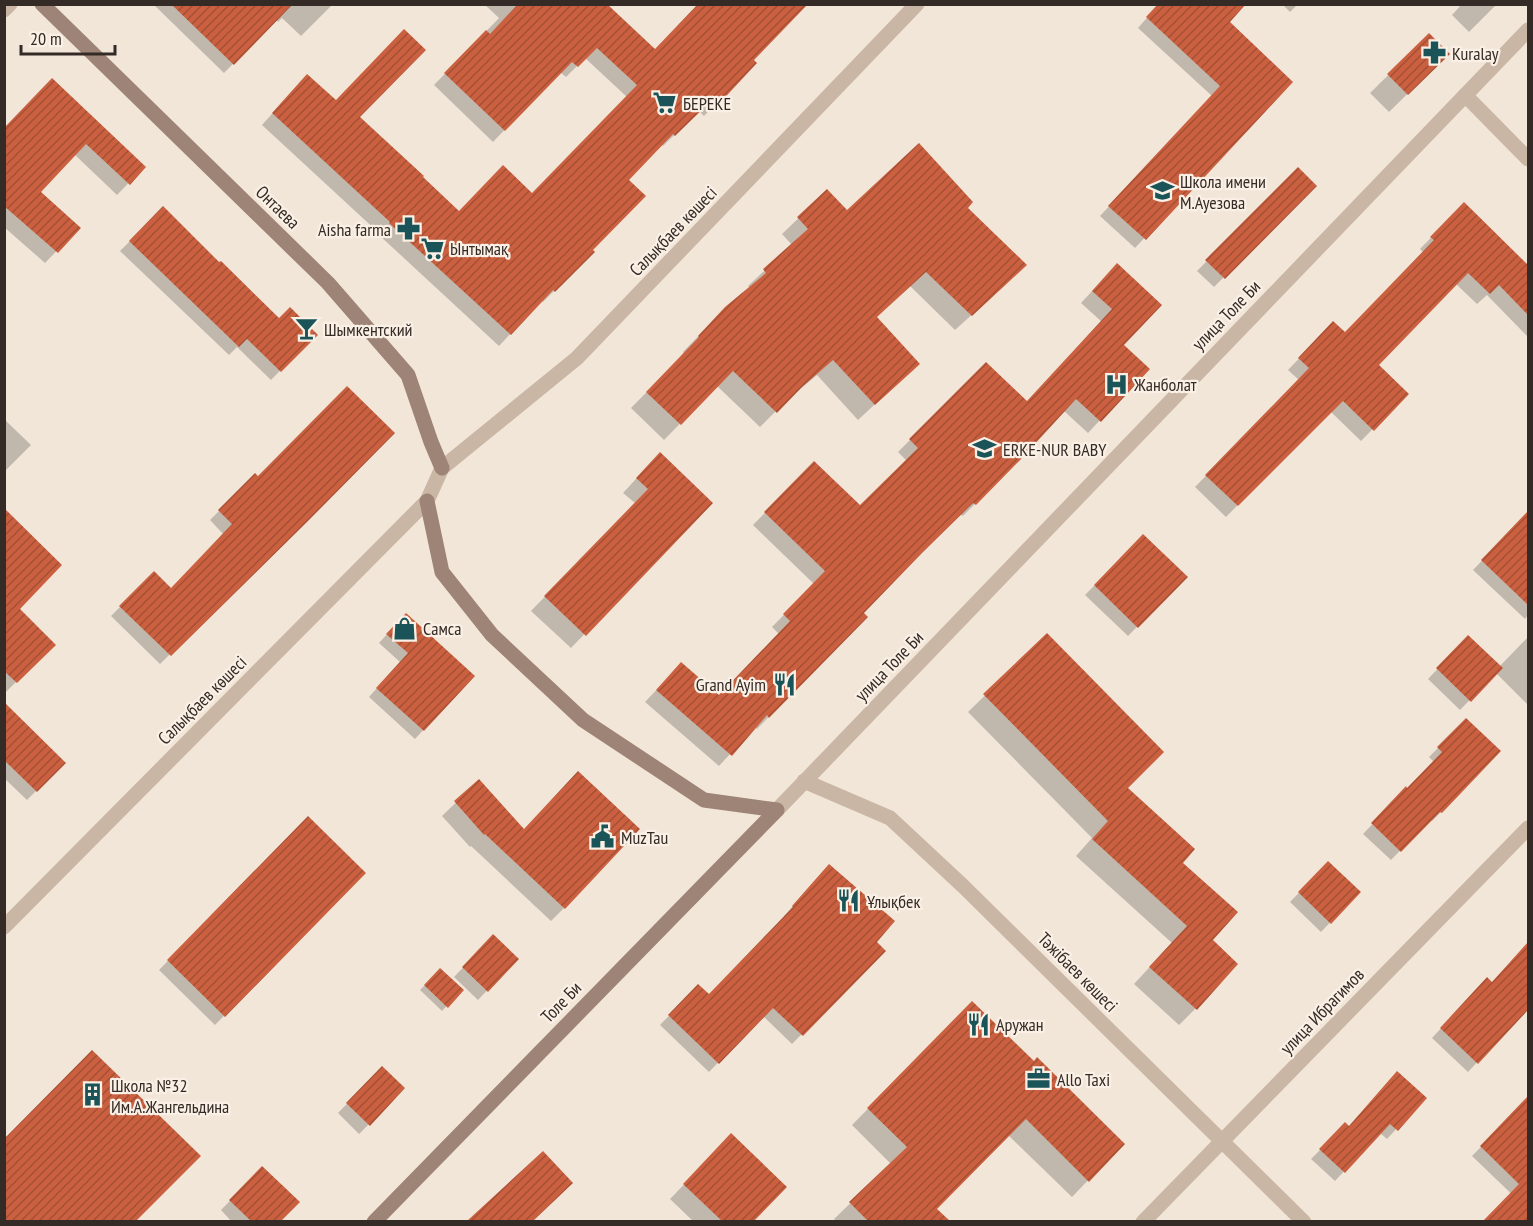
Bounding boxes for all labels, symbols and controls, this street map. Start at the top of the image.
scale bar [21,18,116,56]
text: 20 m [30,27,62,50]
pharmacy icon: Kuralay [1421,40,1447,66]
place label: Kuralay [1452,42,1499,65]
supermarket icon: БЕРЕКЕ [652,90,678,116]
place label: БЕРЕКЕ [683,92,731,115]
place label: Школа имени М.Ауезова [1180,170,1266,214]
school or university icon: Школа имени М.Ауезова [1149,178,1175,204]
street label: Онтаева [251,180,305,234]
street label: Салықбаев көшесі [624,181,722,281]
pharmacy icon: Aisha farma [396,216,422,242]
place label: Aisha farma [318,218,391,241]
supermarket icon: Ынтымақ [419,235,445,261]
place label: Ынтымақ [450,237,509,260]
street label: улица Толе Би [1187,275,1265,355]
bar icon: Шымкентский [293,316,319,342]
place label: Шымкентский [324,318,412,341]
hospital icon: Жанболат [1103,371,1129,397]
place label: Жанболат [1133,373,1197,396]
school or university icon: ERKE-NUR BABY [972,436,998,462]
place label: ERKE-NUR BABY [1003,438,1107,461]
shop icon: Самса [392,615,418,641]
place label: Самса [423,617,461,640]
street label: улица Толе Би [850,626,928,706]
street label: Салықбаев көшесі [153,651,251,749]
restaurant icon: Grand Ayim [771,671,797,697]
place label: Grand Ayim [696,673,766,696]
public building icon: MuzTau [590,824,616,850]
place label: MuzTau [621,826,668,849]
restaurant icon: Ұлықбек [836,888,862,914]
place label: Ұлықбек [867,890,920,913]
street label: Тәжібаев көшесі [1033,927,1123,1017]
street label: улица Ибрагимов [1275,963,1369,1059]
street label: Толе Би [536,977,586,1027]
restaurant icon: Аружан [965,1011,991,1037]
place label: Аружан [996,1013,1044,1036]
office icon: Allo Taxi [1026,1066,1052,1092]
place label: Allo Taxi [1057,1068,1110,1091]
place label: Школа №32 Им.А.Жангельдина [111,1074,229,1118]
building icon: Школа №32 Им.А.Жангельдина [80,1082,106,1108]

